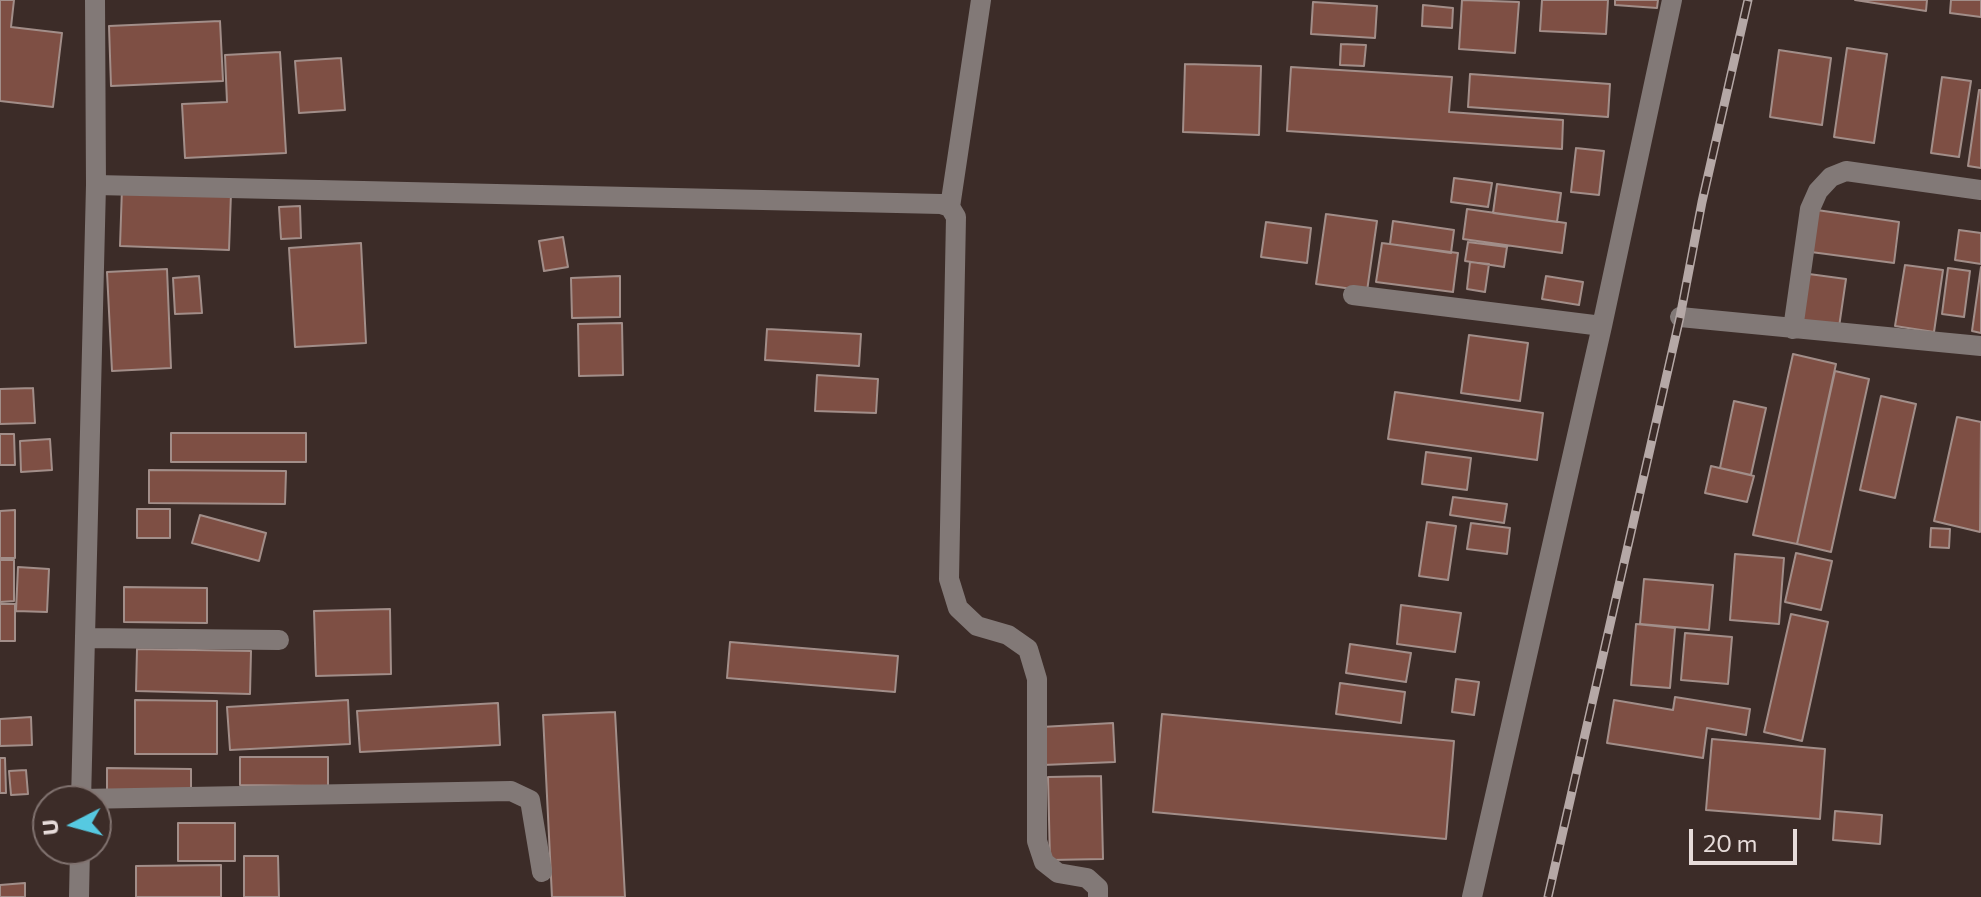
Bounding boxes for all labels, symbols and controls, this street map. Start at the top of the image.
north arrow [32,785,112,865]
scale bar [1693,813,1801,863]
text: U [35,818,64,837]
text: 20 m [1703,828,1757,857]

